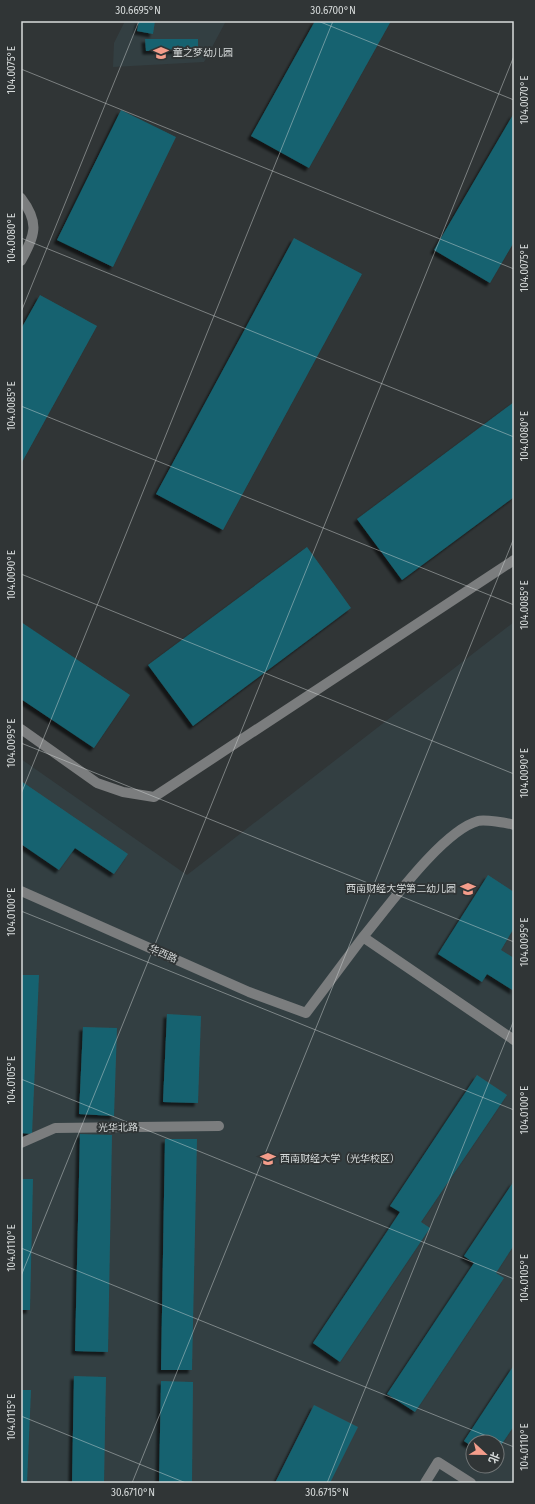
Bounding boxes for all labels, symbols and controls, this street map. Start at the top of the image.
text: 30.6695°N [115,5,161,17]
text: 30.6700°N [310,5,356,17]
school or university icon: 童之梦幼儿园 [152,44,170,62]
text: 104.0075°E [6,46,18,94]
place label: 童之梦幼儿园 [173,47,233,59]
text: 104.0070°E [519,76,531,124]
text: 104.0080°E [6,213,18,263]
text: 104.0075°E [519,244,531,292]
text: 104.0085°E [6,381,18,431]
text: 104.0080°E [519,411,531,461]
text: 104.0090°E [6,550,18,600]
text: 104.0085°E [519,580,531,630]
text: 104.0095°E [6,718,18,768]
text: 104.0090°E [519,748,531,798]
school or university icon: 西南财经大学第二幼儿园 [459,880,477,898]
place label: 西南财经大学第二幼儿园 [346,883,456,895]
text: 104.0100°E [6,888,18,936]
text: 104.0095°E [519,917,531,967]
street label: 华西路 [147,942,179,966]
text: 104.0105°E [6,1056,18,1104]
text: 104.0100°E [519,1086,531,1134]
street label: 光华北路 [98,1122,138,1134]
school or university icon: 西南财经大学（光华校区） [259,1150,277,1168]
place label: 西南财经大学（光华校区） [280,1153,400,1165]
text: 104.0110°E [6,1224,18,1272]
text: 104.0105°E [519,1254,531,1302]
text: 104.0115°E [6,1394,18,1440]
text: 104.0110°E [519,1423,531,1471]
north arrow [465,1434,505,1474]
text: 北 [486,1450,502,1465]
text: 30.6710°N [111,1487,155,1499]
text: 30.6715°N [305,1487,349,1499]

